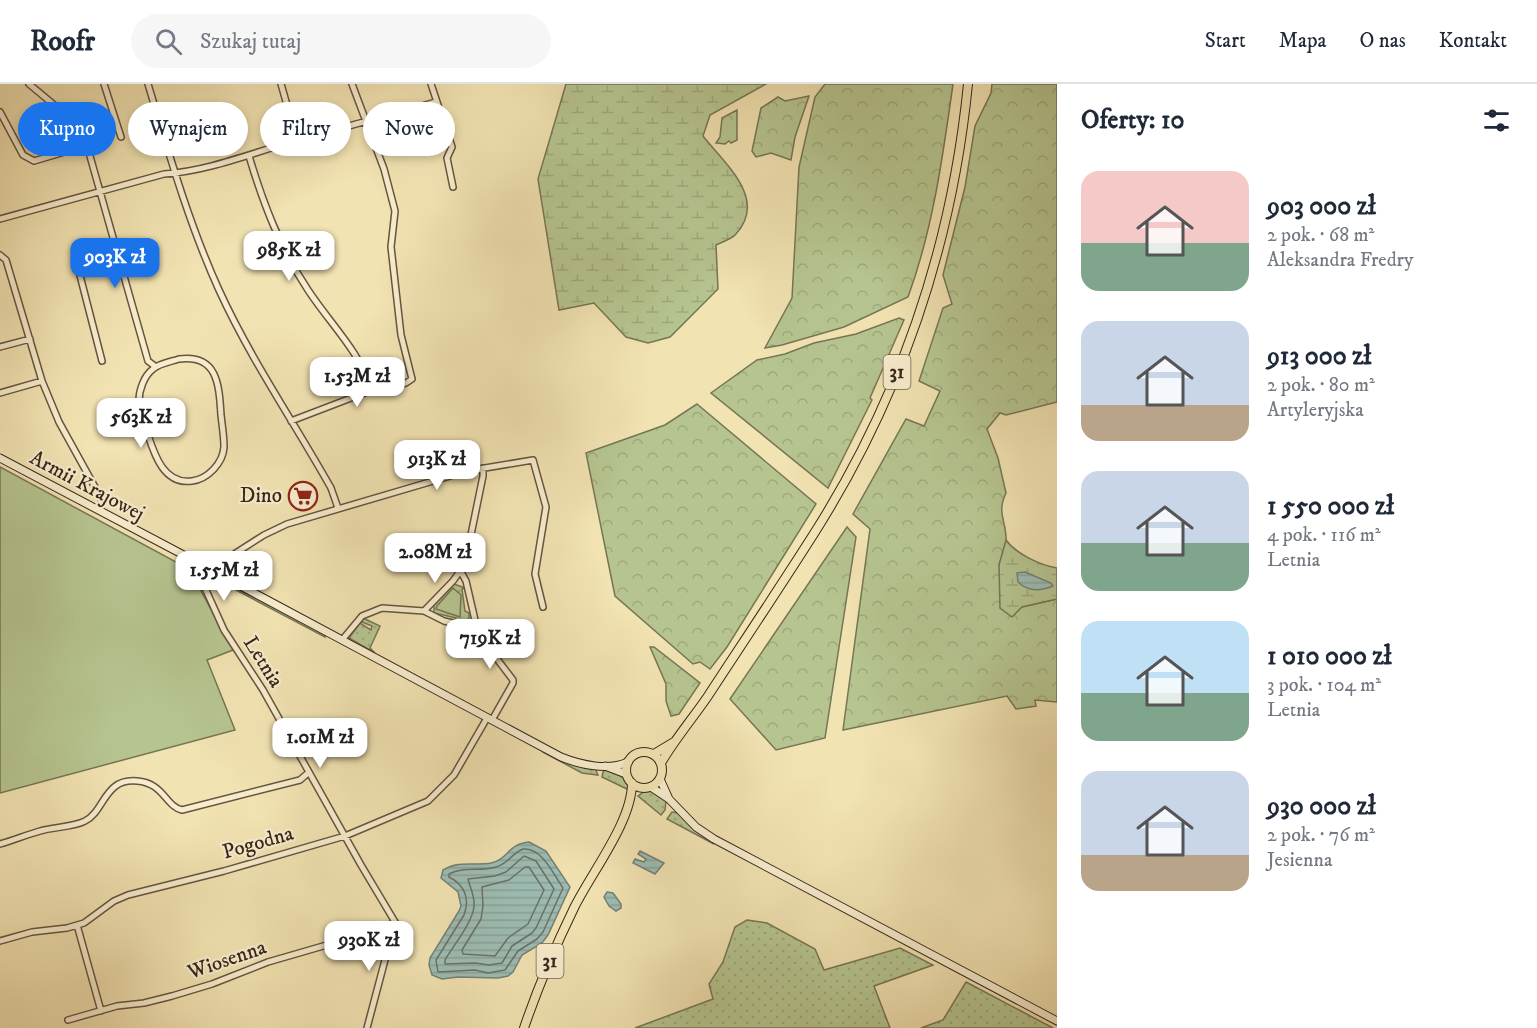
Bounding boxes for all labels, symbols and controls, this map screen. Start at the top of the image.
search box [131,14,551,68]
text: Roofr [30,24,95,59]
icon: search [152,25,185,58]
text: Szukaj tutaj [200,28,301,55]
text: Start [1205,28,1246,54]
text: Mapa [1279,28,1326,54]
text: O nas [1359,28,1406,54]
text: Kontakt [1439,28,1507,54]
chip: Kupno [18,102,116,156]
chip: Wynajem [128,102,248,156]
chip: Filtry [260,102,351,156]
chip: Nowe [363,102,455,156]
text: Oferty: 10 [1081,104,1185,137]
icon: filters [1480,104,1513,137]
text: 903 000 zł [1267,190,1376,223]
icon: home [1129,195,1201,267]
text: 2 pok. · 68 m² [1267,223,1374,248]
pin: 985K zł [234,231,344,282]
pin: 903K zł [60,238,170,289]
text: 985K zł [258,238,320,263]
text: 903K zł [84,245,146,270]
text: Aleksandra Fredry [1267,248,1414,273]
text: 913 000 zł [1267,340,1371,373]
icon: home [1129,345,1201,417]
road number: 31 [884,355,910,389]
pin: 1.53M zł [295,357,419,408]
text: 1.53M zł [324,364,390,389]
text: 2 pok. · 80 m² [1267,373,1375,398]
pin: 563K zł [86,398,196,449]
text: Artyleryjska [1267,398,1364,423]
text: 563K zł [111,405,171,430]
pin: 913K zł [382,440,492,491]
street label: Armii Krajowej [25,445,149,527]
text: 913K zł [408,447,466,472]
supermarket icon: Dino [287,480,319,512]
place label: Dino [240,483,282,509]
text: 1 550 000 zł [1267,490,1394,523]
icon: home [1129,495,1201,567]
text: 4 pok. · 116 m² [1267,523,1381,548]
pin: 2.08M zł [373,533,497,584]
text: 2.08M zł [399,540,471,565]
text: Letnia [1267,548,1320,573]
pin: 1.55M zł [162,551,286,602]
text: 1.55M zł [190,558,258,583]
pin: 719K zł [435,619,545,670]
text: 719K zł [460,626,520,651]
street label: Letnia [237,631,289,693]
text: 1 010 000 zł [1267,640,1392,673]
icon: home [1129,645,1201,717]
text: 3 pok. · 104 m² [1267,673,1381,698]
text: Letnia [1267,698,1320,723]
pin: 1.01M zł [258,718,382,769]
text: 1.01M zł [286,725,354,750]
text: 930 000 zł [1267,790,1376,823]
icon: home [1129,795,1201,867]
street label: Pogodna [219,820,297,866]
text: 2 pok. · 76 m² [1267,823,1375,848]
text: Jesienna [1267,848,1332,873]
pin: 930K zł [314,921,424,972]
text: 930K zł [338,928,400,953]
street label: Wiosenna [183,934,270,986]
road number: 31 [536,944,564,978]

